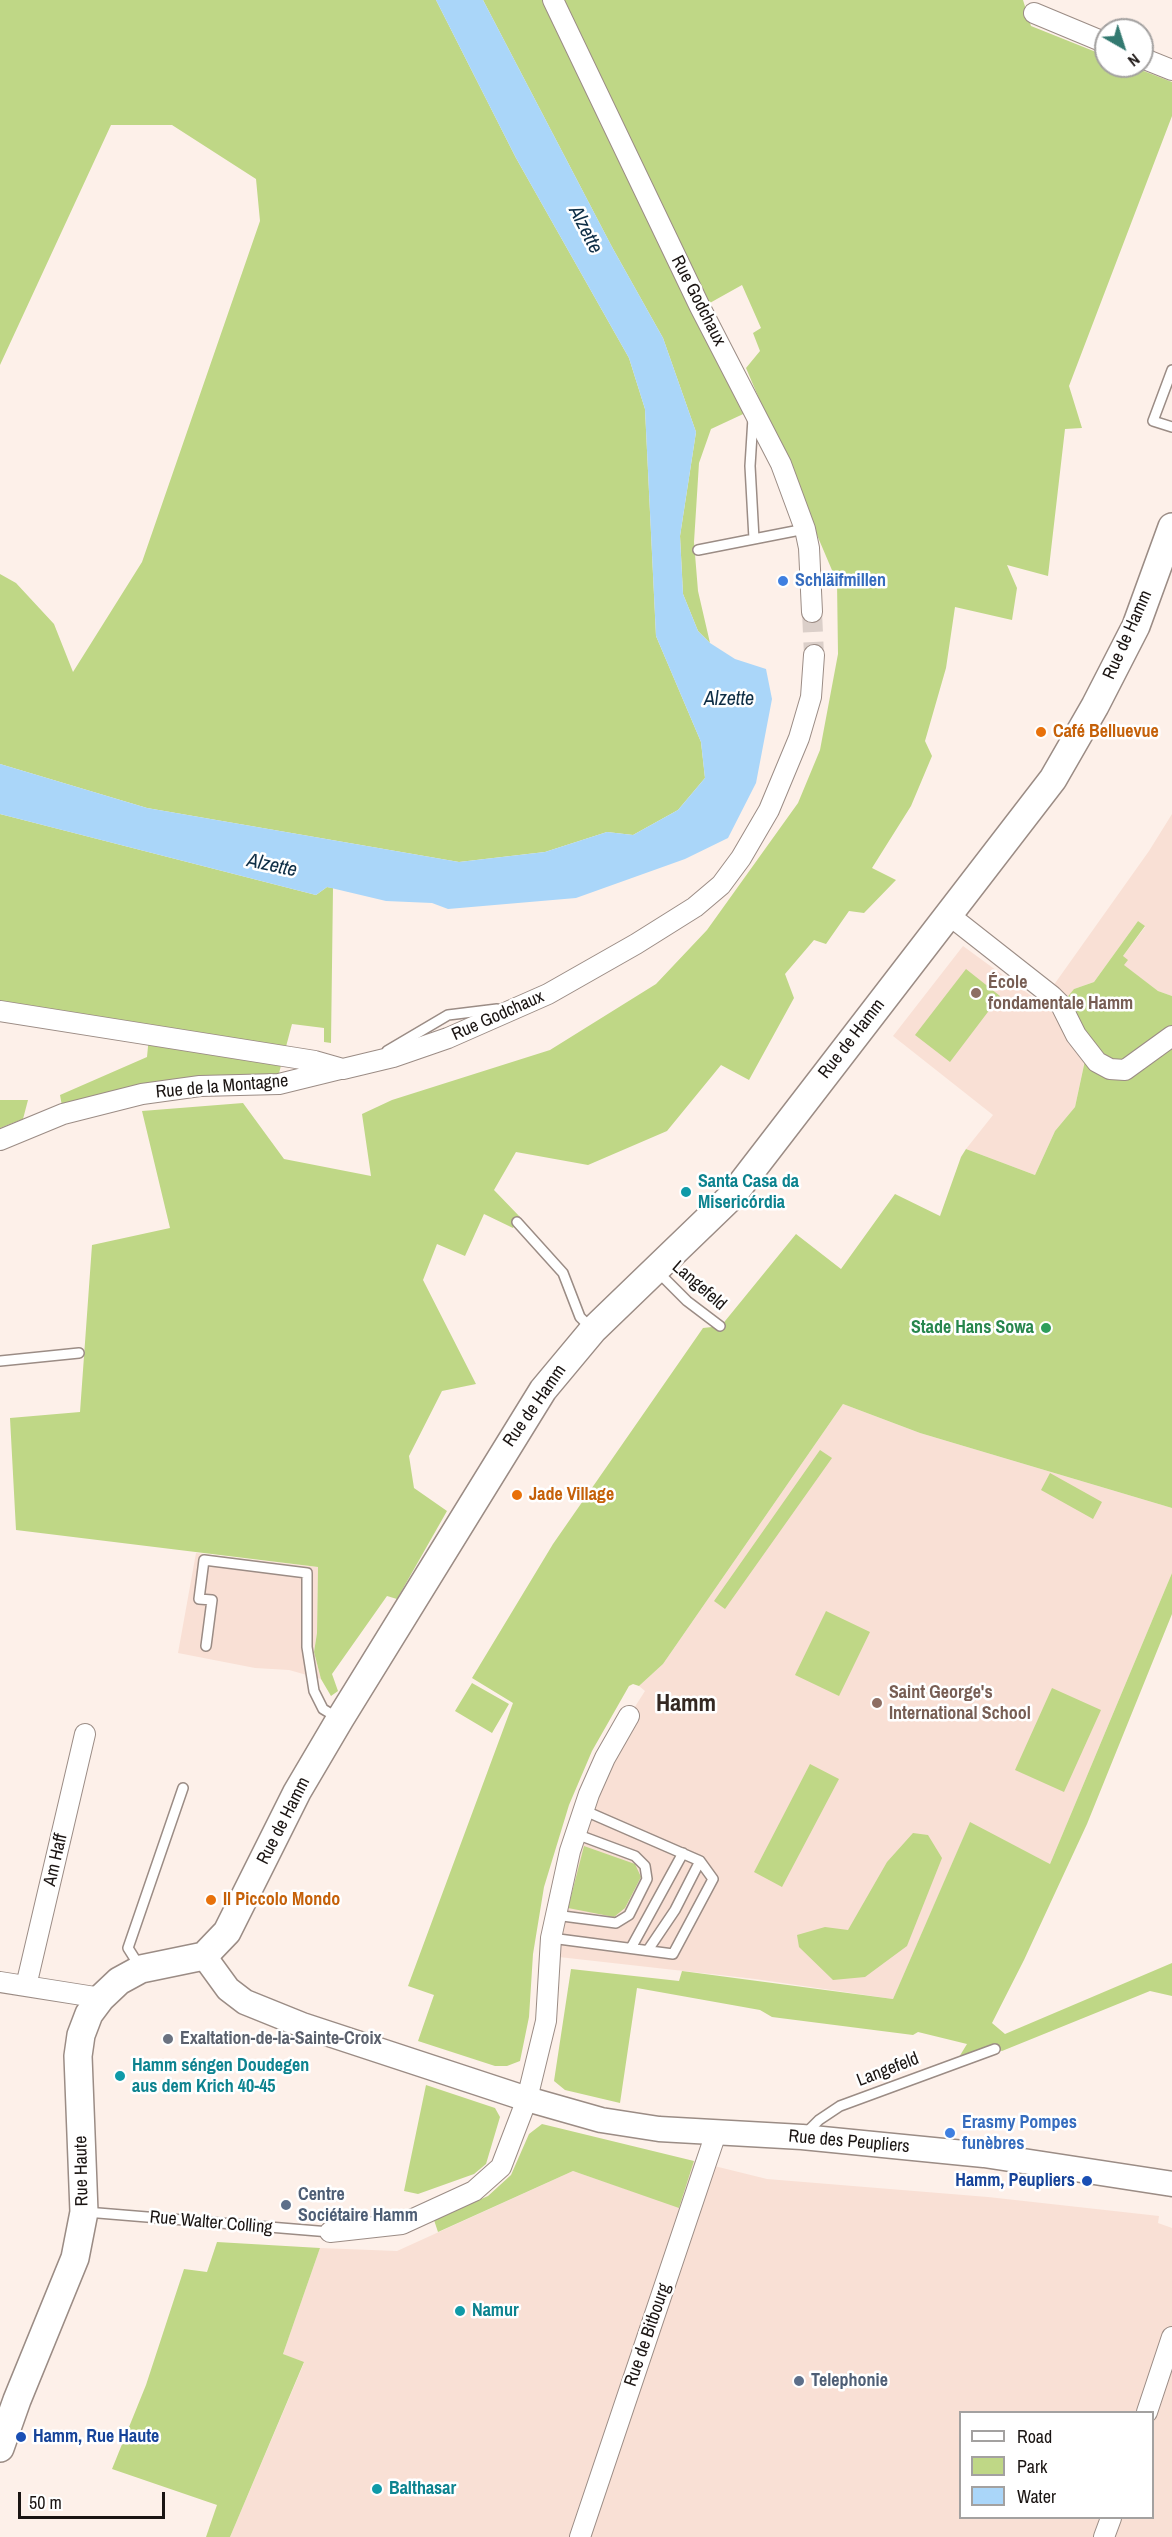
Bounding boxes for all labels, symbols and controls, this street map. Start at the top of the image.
north arrow [1094,18,1154,78]
text: N [1123,49,1145,72]
water label: Alzette [563,202,607,258]
street label: Rue Godchaux [666,252,730,350]
place label: Schläifmillen [795,570,886,592]
marker: Schläifmillen [776,574,790,588]
street label: Rue de Hamm [1099,587,1157,683]
water label: Alzette [704,688,754,712]
place label: Café Belluevue [1053,721,1159,743]
marker: Café Belluevue [1034,725,1048,739]
water label: Alzette [245,849,299,883]
place label: École fondamentale Hamm [988,972,1133,1014]
street label: Rue Godchaux [449,986,547,1046]
marker: École fondamentale Hamm [969,986,983,1000]
street label: Rue de Hamm [814,995,890,1083]
street label: Rue de la Montagne [155,1070,289,1104]
place label: Santa Casa da Misericórdia [698,1171,799,1214]
marker: Santa Casa da Misericórdia [679,1185,693,1199]
street label: Langefeld [667,1257,731,1315]
place label: Stade Hans Sowa [911,1317,1034,1339]
marker: Stade Hans Sowa [1039,1321,1053,1335]
street label: Rue de Hamm [499,1361,571,1451]
place label: Jade Village [529,1484,614,1506]
marker: Jade Village [510,1488,524,1502]
place label: Saint George's International School [889,1682,1031,1724]
district label: Hamm [656,1691,716,1719]
marker: Saint George's International School [870,1696,884,1710]
street label: Rue de Hamm [253,1774,315,1868]
street label: Am Haff [40,1832,72,1888]
place label: Il Piccolo Mondo [223,1889,340,1911]
marker: Il Piccolo Mondo [204,1893,218,1907]
place label: Exaltation-de-la-Sainte-Croix [180,2028,382,2050]
marker: Exaltation-de-la-Sainte-Croix [161,2032,175,2046]
street label: Langefeld [854,2048,922,2092]
place label: Hamm séngen Doudegen aus dem Krich 40-45 [132,2055,309,2098]
marker: Hamm séngen Doudegen aus dem Krich 40-45 [113,2069,127,2083]
place label: Erasmy Pompes funèbres [962,2112,1077,2154]
street label: Rue des Peupliers [788,2126,910,2158]
marker: Erasmy Pompes funèbres [943,2126,957,2140]
street label: Rue Haute [71,2136,93,2206]
place label: Hamm, Peupliers [955,2170,1075,2192]
marker: Hamm, Peupliers [1080,2174,1094,2188]
place label: Centre Sociétaire Hamm [298,2184,418,2226]
marker: Centre Sociétaire Hamm [279,2198,293,2212]
street label: Rue Walter Colling [149,2207,273,2239]
street label: Rue de Bitbourg [620,2281,676,2389]
place label: Namur [472,2300,519,2322]
marker: Namur [453,2304,467,2318]
place label: Telephonie [811,2370,888,2392]
marker: Telephonie [792,2374,806,2388]
legend [959,2411,1154,2519]
text: Road [1017,2424,1052,2449]
place label: Hamm, Rue Haute [33,2426,159,2448]
marker: Hamm, Rue Haute [14,2430,28,2444]
text: Park [1017,2454,1047,2479]
place label: Balthasar [389,2478,456,2500]
scale bar [21,2480,168,2518]
marker: Balthasar [370,2482,384,2496]
text: Water [1017,2484,1056,2509]
text: 50 m [29,2490,62,2515]

